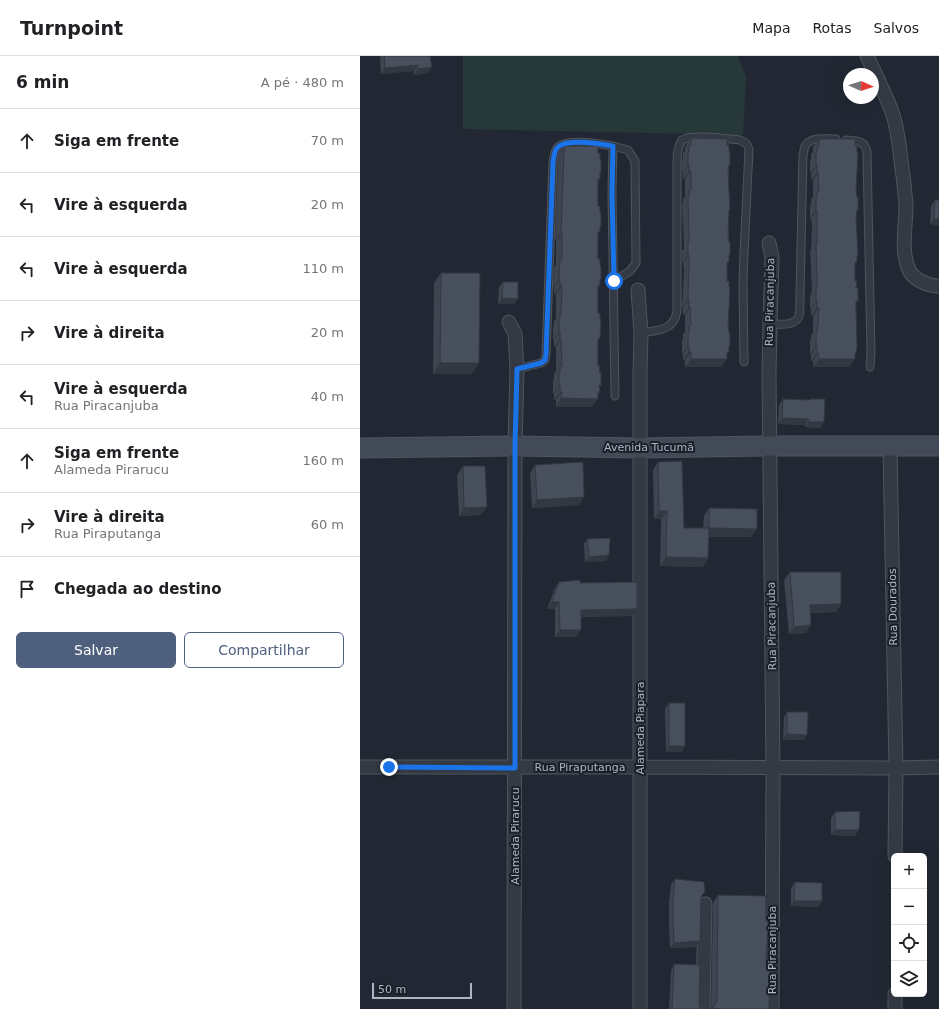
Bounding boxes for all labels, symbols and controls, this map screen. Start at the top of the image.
text: Turnpoint [20,17,123,39]
text: Mapa [752,20,790,36]
text: Rotas [812,20,852,36]
text: Salvos [874,20,919,36]
north arrow [843,68,879,104]
text: 6 min [16,72,69,92]
text: A pé · 480 m [261,75,344,90]
icon: ahead [16,130,38,152]
text: Siga em frente [54,132,179,150]
text: 70 m [311,133,344,148]
icon: left [16,194,38,216]
text: Vire à esquerda [54,196,188,214]
text: 20 m [311,197,344,212]
icon: left [16,258,38,280]
street label: Rua Piracanjuba [763,258,777,346]
text: Vire à esquerda [54,260,188,278]
text: 110 m [302,261,344,276]
route start [605,272,623,290]
icon: right [16,322,38,344]
text: Vire à direita [54,324,165,342]
text: 20 m [311,325,344,340]
text: Vire à esquerda [54,380,188,398]
icon: left [16,386,38,408]
text: 40 m [311,389,344,404]
text: Rua Piracanjuba [54,398,159,413]
street label: Avenida Tucumã [604,441,694,454]
text: Siga em frente [54,444,179,462]
icon: ahead [16,450,38,472]
text: 160 m [302,453,344,468]
text: Alameda Pirarucu [54,462,169,477]
text: Vire à direita [54,508,165,526]
icon: right [16,514,38,536]
text: 60 m [311,517,344,532]
text: Rua Piraputanga [54,526,161,541]
street label: Rua Dourados [886,568,900,646]
icon: arrive [16,578,38,600]
text: Chegada ao destino [54,580,222,598]
street label: Rua Piracanjuba [765,582,779,670]
button: Salvar [16,632,176,668]
button: Compartilhar [184,632,344,668]
street label: Alameda Piapara [634,681,647,775]
route end [380,758,398,776]
street label: Rua Piraputanga [535,761,625,774]
street label: Alameda Pirarucu [509,787,522,885]
map controls [891,853,927,997]
button: + [891,853,927,889]
button: − [891,889,927,925]
street label: Rua Piracanjuba [766,906,779,994]
button: locate [891,925,927,961]
button: layers [891,961,927,997]
scale bar [372,981,472,1000]
text: 50 m [378,983,406,996]

